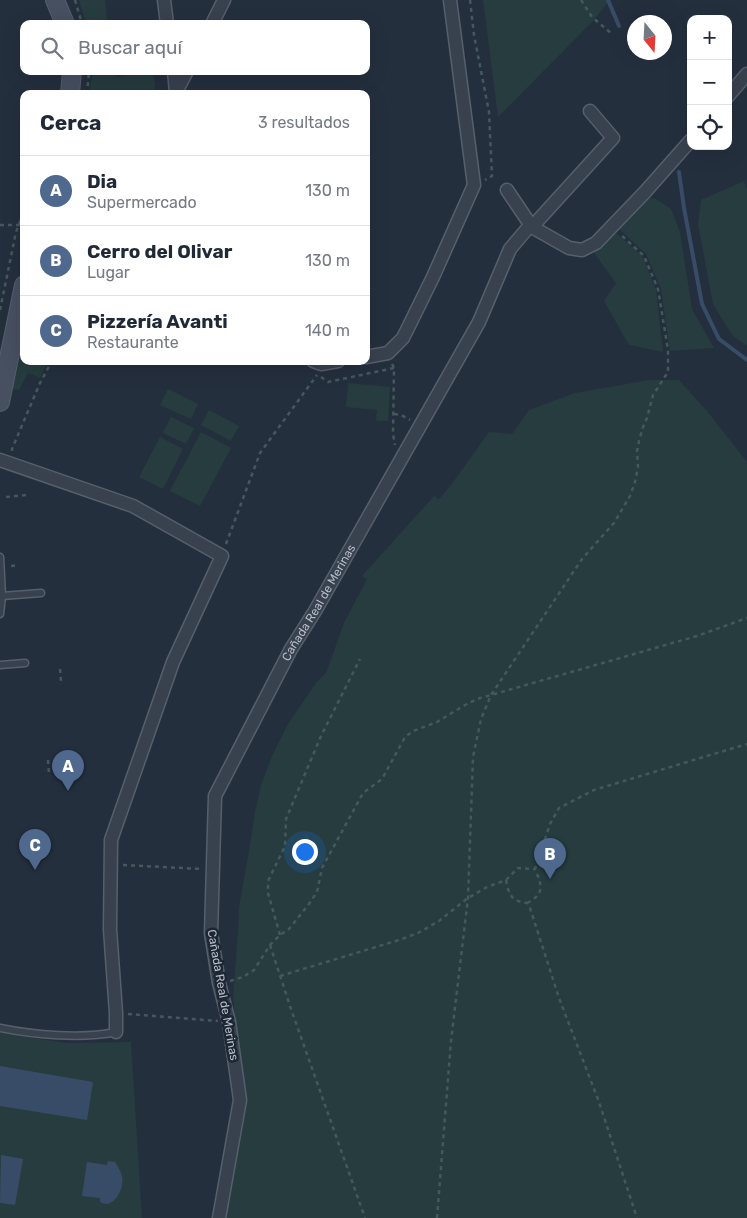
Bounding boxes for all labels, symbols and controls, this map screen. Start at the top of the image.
north arrow [627,15,672,60]
map controls [687,15,732,150]
button: + [687,15,732,60]
search box [20,20,370,75]
icon: search [38,34,66,62]
text: Buscar aquí [78,36,182,59]
button: − [687,60,732,105]
button: locate [687,105,732,150]
text: Cerca [40,110,101,135]
text: 3 resultados [258,113,350,132]
text: Dia [87,170,117,193]
text: A [50,181,62,200]
text: 130 m [305,181,350,200]
text: Supermercado [87,193,197,212]
text: Cerro del Olivar [87,240,232,263]
text: B [50,251,62,270]
text: 130 m [305,251,350,270]
text: Lugar [87,263,130,282]
text: Pizzería Avanti [87,310,228,333]
text: C [50,321,62,340]
text: 140 m [305,321,350,340]
text: Restaurante [87,333,179,352]
street label: Cañada Real de Merinas [279,542,358,663]
pin: A [52,750,84,791]
pin: C [19,829,51,870]
pin: B [534,838,566,879]
your location [292,839,318,865]
street label: Cañada Real de Merinas [205,928,241,1062]

